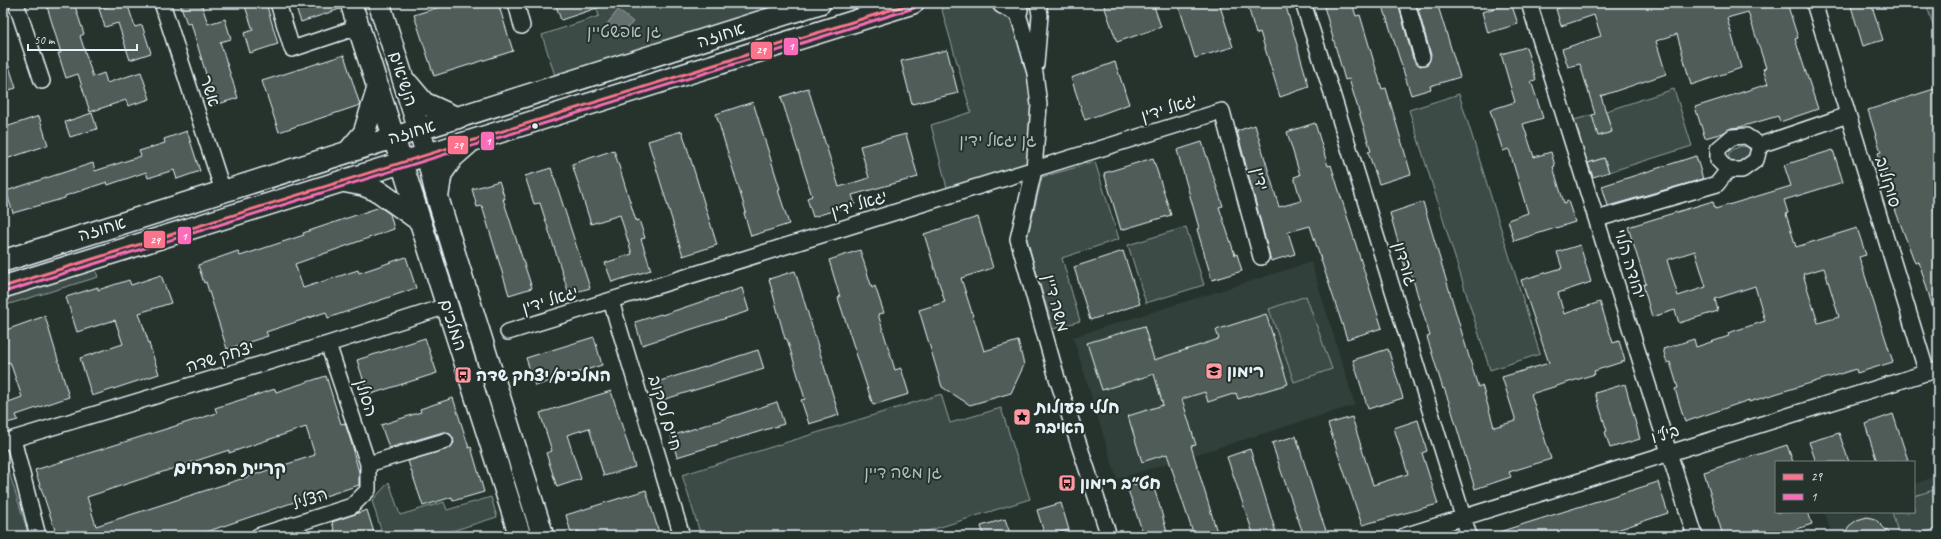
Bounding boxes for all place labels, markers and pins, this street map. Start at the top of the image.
unlabelled marker [530,121,540,131]
school or university icon: רימון [1204,361,1224,381]
place label: רימון [1227,361,1264,382]
bus stop icon: המלכים/יצחק שדה [453,365,473,385]
place label: המלכים/יצחק שדה [476,365,611,386]
place label: חללי פעולות האיבה [1033,397,1120,438]
place icon: חללי פעולות האיבה [1012,407,1032,427]
bus stop icon: חט״ב רימון [1057,473,1077,493]
place label: חט״ב רימון [1080,473,1161,494]

